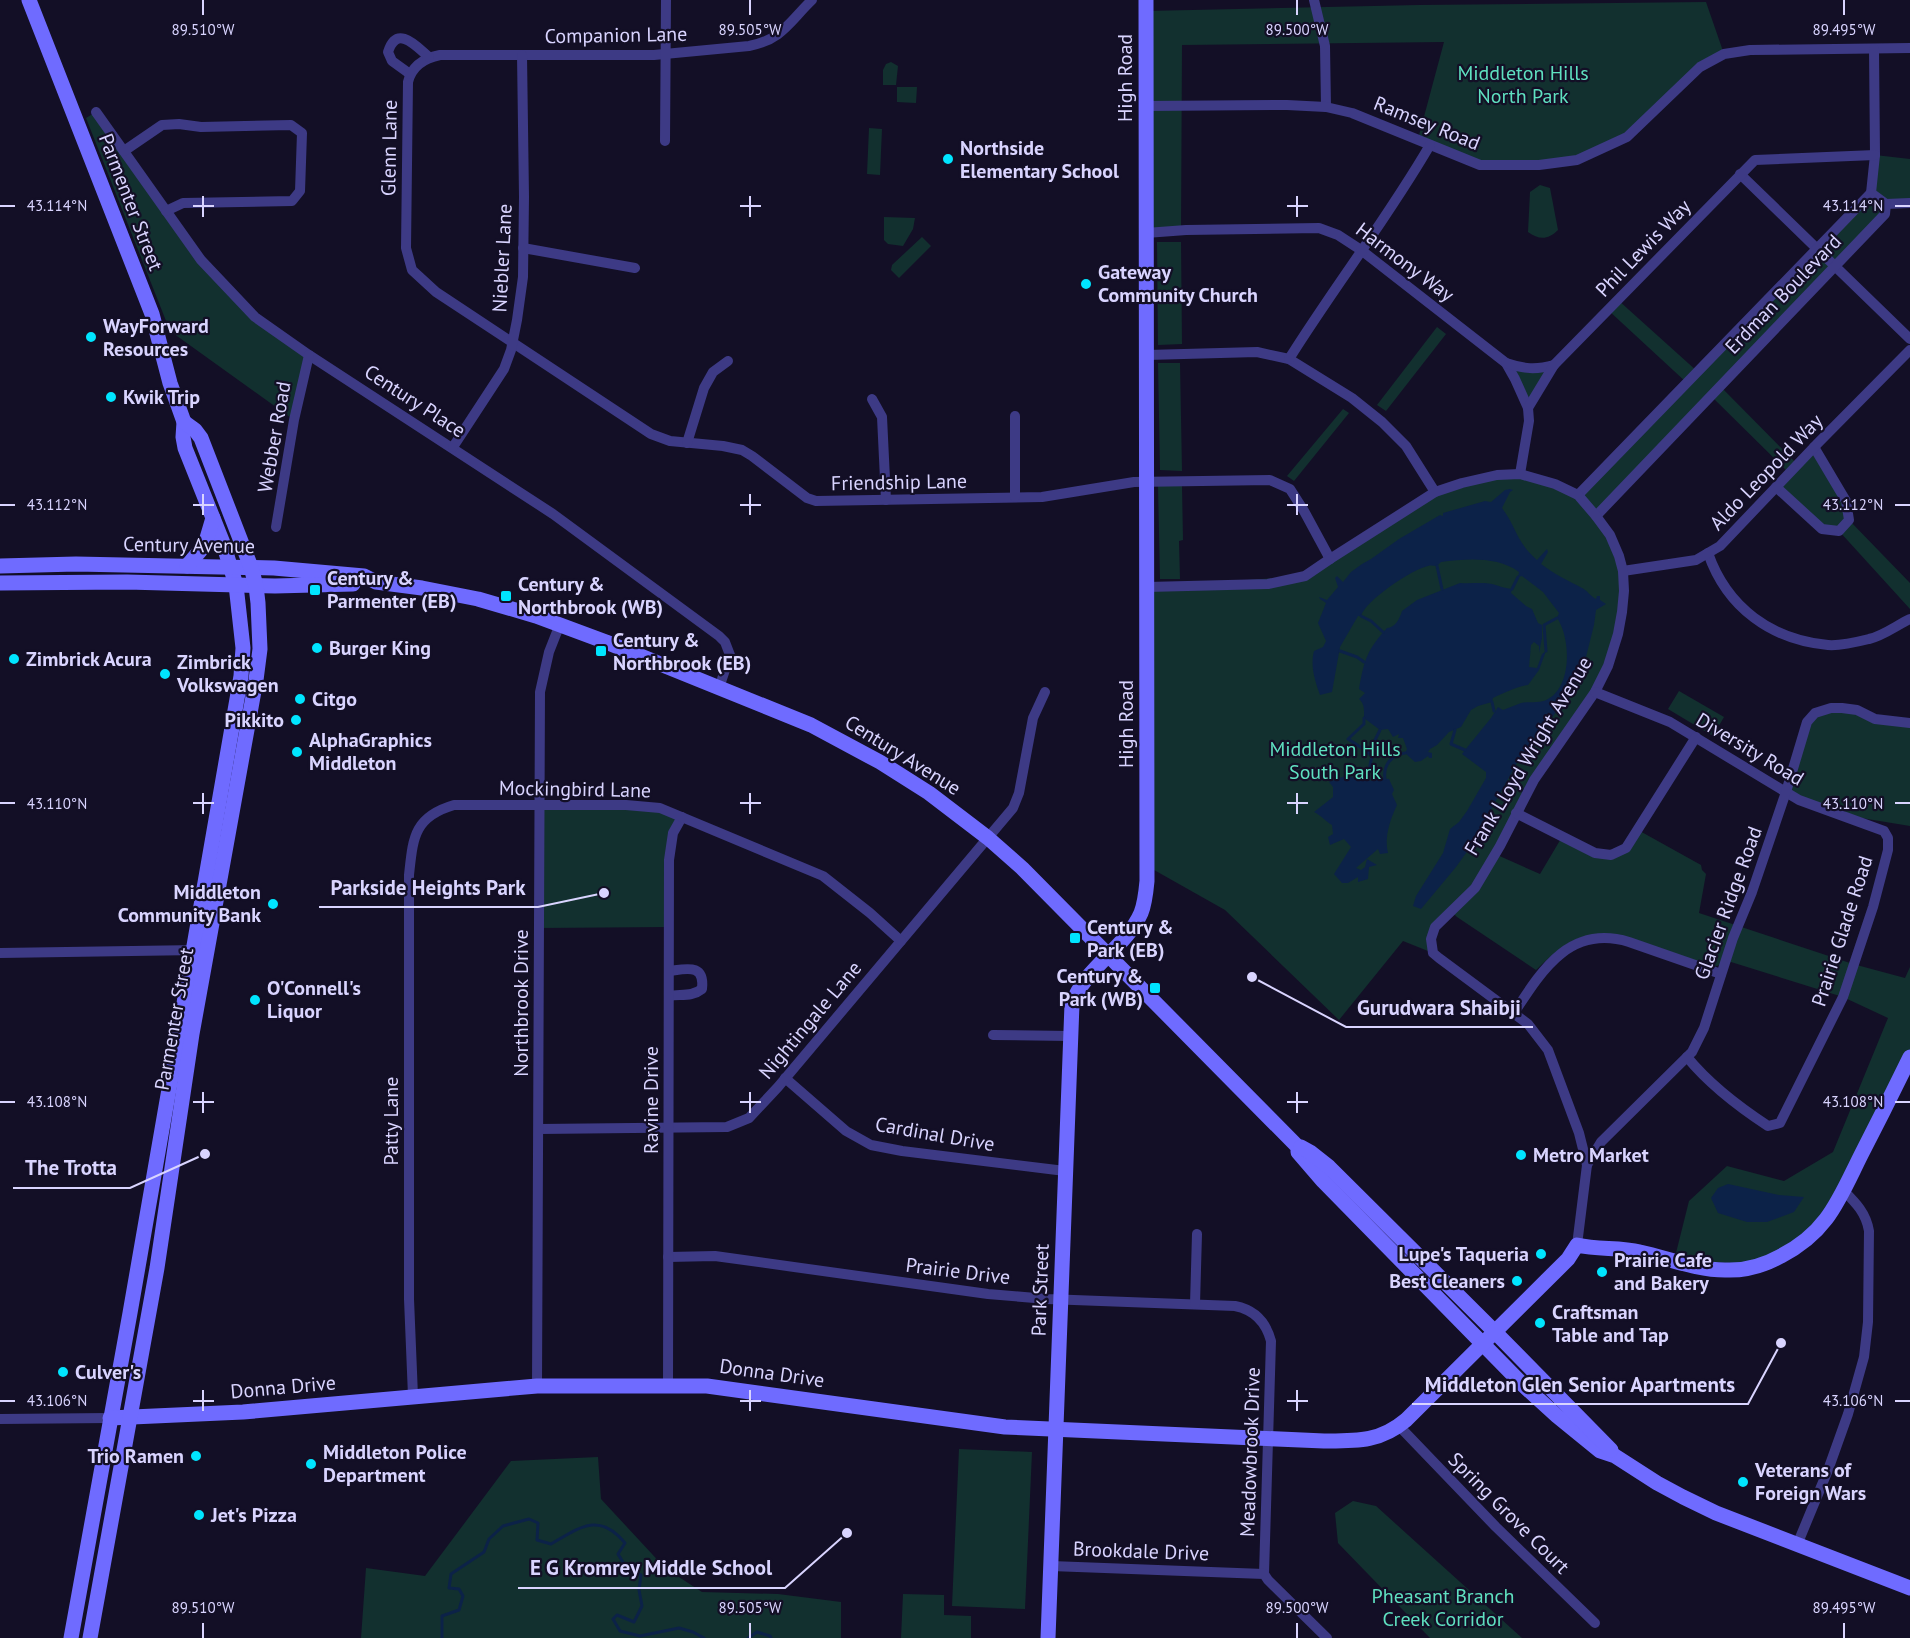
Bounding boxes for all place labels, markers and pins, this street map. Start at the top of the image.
place label: Northside Elementary School [960,135,1119,184]
marker: Northside Elementary School [941,152,955,166]
place label: Gateway Community Church [1098,259,1258,308]
marker: Gateway Community Church [1079,277,1093,291]
place label: WayForward Resources [103,313,209,362]
marker: WayForward Resources [84,330,98,344]
place label: Kwik Trip [123,384,200,410]
marker: Kwik Trip [104,390,118,404]
place label: Century & Parmenter (EB) [327,565,456,614]
place label: Century & Northbrook (WB) [518,571,663,620]
marker: Century & Parmenter (EB) [308,583,322,597]
marker: Century & Northbrook (WB) [499,589,513,603]
place label: Century & Northbrook (EB) [613,627,751,676]
place label: Burger King [329,635,431,661]
marker: Burger King [310,641,324,655]
marker: Century & Northbrook (EB) [594,644,608,658]
place label: Zimbrick Acura [26,646,152,672]
place label: Zimbrick Volkswagen [176,649,279,698]
marker: Zimbrick Acura [7,652,21,666]
marker: Zimbrick Volkswagen [158,667,172,681]
place label: Citgo [312,686,357,712]
marker: Citgo [293,692,307,706]
place label: Pikkito [225,707,284,733]
marker: Pikkito [289,713,303,727]
place label: AlphaGraphics Middleton [309,727,432,776]
marker: AlphaGraphics Middleton [290,745,304,759]
callout: Parkside Heights Park [319,868,538,907]
place label: Middleton Community Bank [118,879,261,928]
marker: Middleton Community Bank [266,897,280,911]
place label: Century & Park (EB) [1087,914,1173,963]
marker: Century & Park (EB) [1068,931,1082,945]
place label: Century & Park (WB) [1057,963,1143,1012]
place label: O'Connell's Liquor [267,975,361,1024]
marker: Century & Park (WB) [1148,981,1162,995]
callout: Gurudwara Shaibji [1346,988,1533,1027]
marker: O'Connell's Liquor [248,993,262,1007]
place label: Metro Market [1533,1142,1649,1168]
marker: Metro Market [1514,1148,1528,1162]
callout: The Trotta [13,1149,130,1188]
place label: Lupe's Taqueria [1398,1241,1529,1267]
marker: Lupe's Taqueria [1534,1247,1548,1261]
place label: Prairie Cafe and Bakery [1614,1247,1712,1296]
marker: Prairie Cafe and Bakery [1595,1265,1609,1279]
place label: Best Cleaners [1389,1268,1505,1294]
marker: Best Cleaners [1510,1274,1524,1288]
place label: Craftsman Table and Tap [1552,1299,1669,1348]
marker: Craftsman Table and Tap [1533,1316,1547,1330]
place label: Culver's [75,1359,141,1385]
marker: Culver's [56,1365,70,1379]
callout: Middleton Glen Senior Apartments [1412,1365,1748,1404]
place label: Middleton Police Department [323,1439,467,1488]
place label: Trio Ramen [87,1443,184,1469]
marker: Trio Ramen [189,1449,203,1463]
marker: Middleton Police Department [304,1457,318,1471]
place label: Veterans of Foreign Wars [1754,1457,1866,1506]
marker: Veterans of Foreign Wars [1736,1475,1750,1489]
place label: Jet's Pizza [210,1502,297,1528]
marker: Jet's Pizza [192,1508,206,1522]
callout: E G Kromrey Middle School [518,1549,785,1588]

